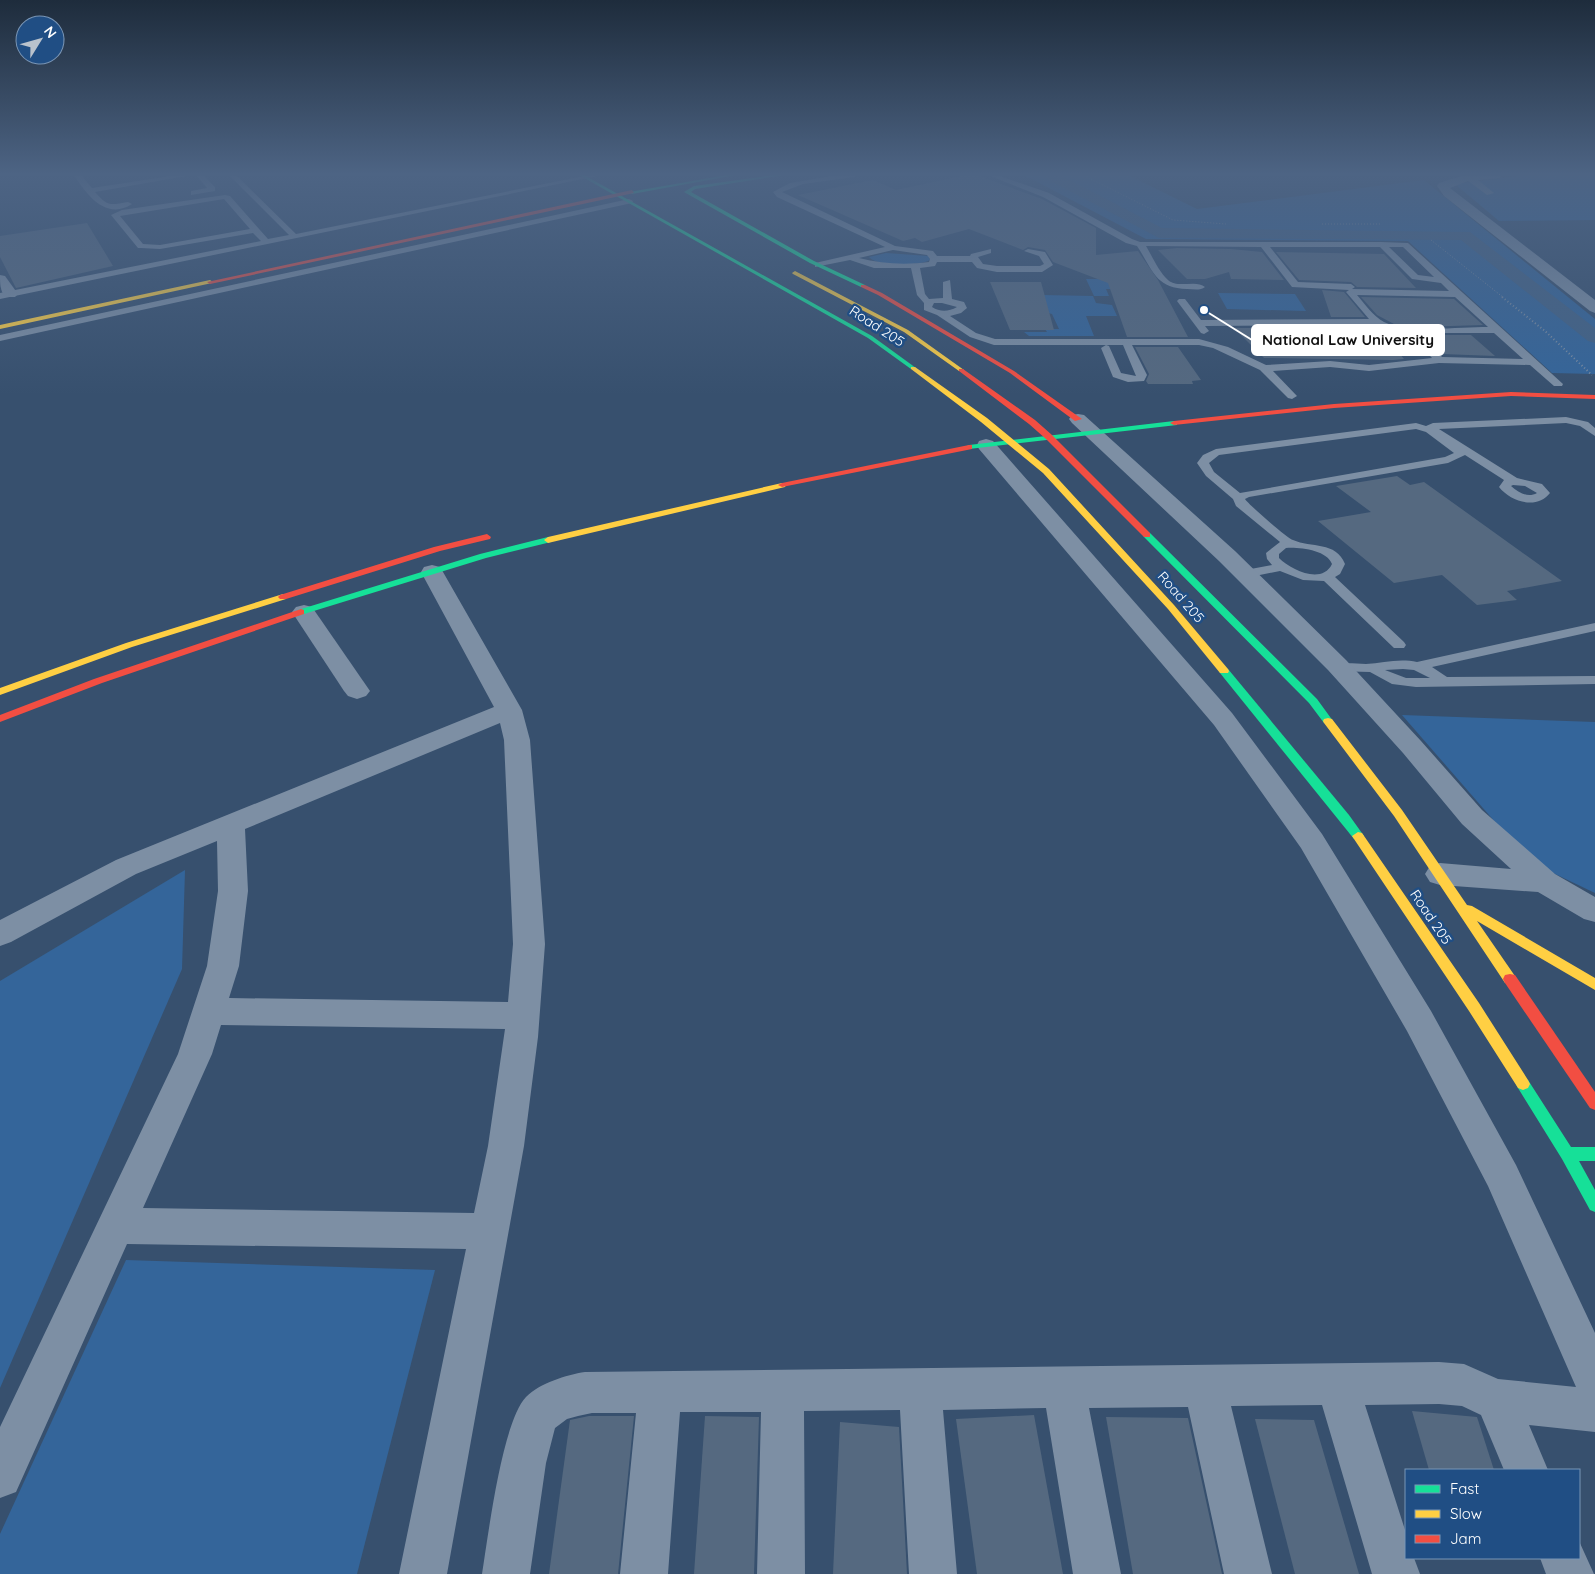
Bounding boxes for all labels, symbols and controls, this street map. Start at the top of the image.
north arrow [15,15,65,65]
text: N [40,23,61,42]
street label: Road 205 [846,301,908,351]
callout: National Law University [1252,325,1444,355]
text: National Law University [1262,330,1434,349]
street label: Road 205 [1154,568,1208,626]
street label: Road 205 [1406,886,1456,948]
legend [1405,1469,1580,1559]
text: Fast [1450,1479,1479,1498]
text: Slow [1450,1504,1482,1523]
text: Jam [1450,1529,1481,1548]

